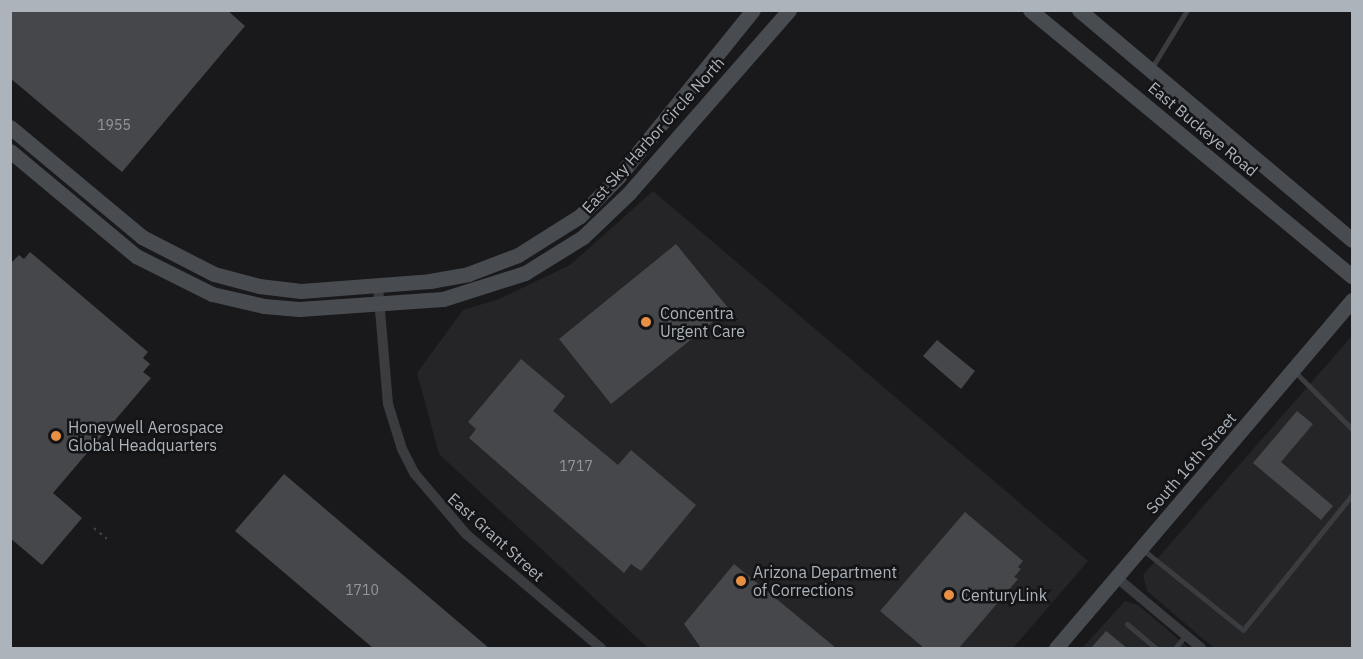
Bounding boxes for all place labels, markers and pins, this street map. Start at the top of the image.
place label: Concentra Urgent Care [660,303,745,341]
marker: Concentra Urgent Care [637,313,655,331]
place label: Honeywell Aerospace Global Headquarters [68,417,224,455]
marker: Honeywell Aerospace Global Headquarters [49,429,63,443]
place label: Arizona Department of Corrections [753,562,897,600]
marker: Arizona Department of Corrections [734,574,748,588]
place label: CenturyLink [961,585,1047,605]
marker: CenturyLink [942,588,956,602]

